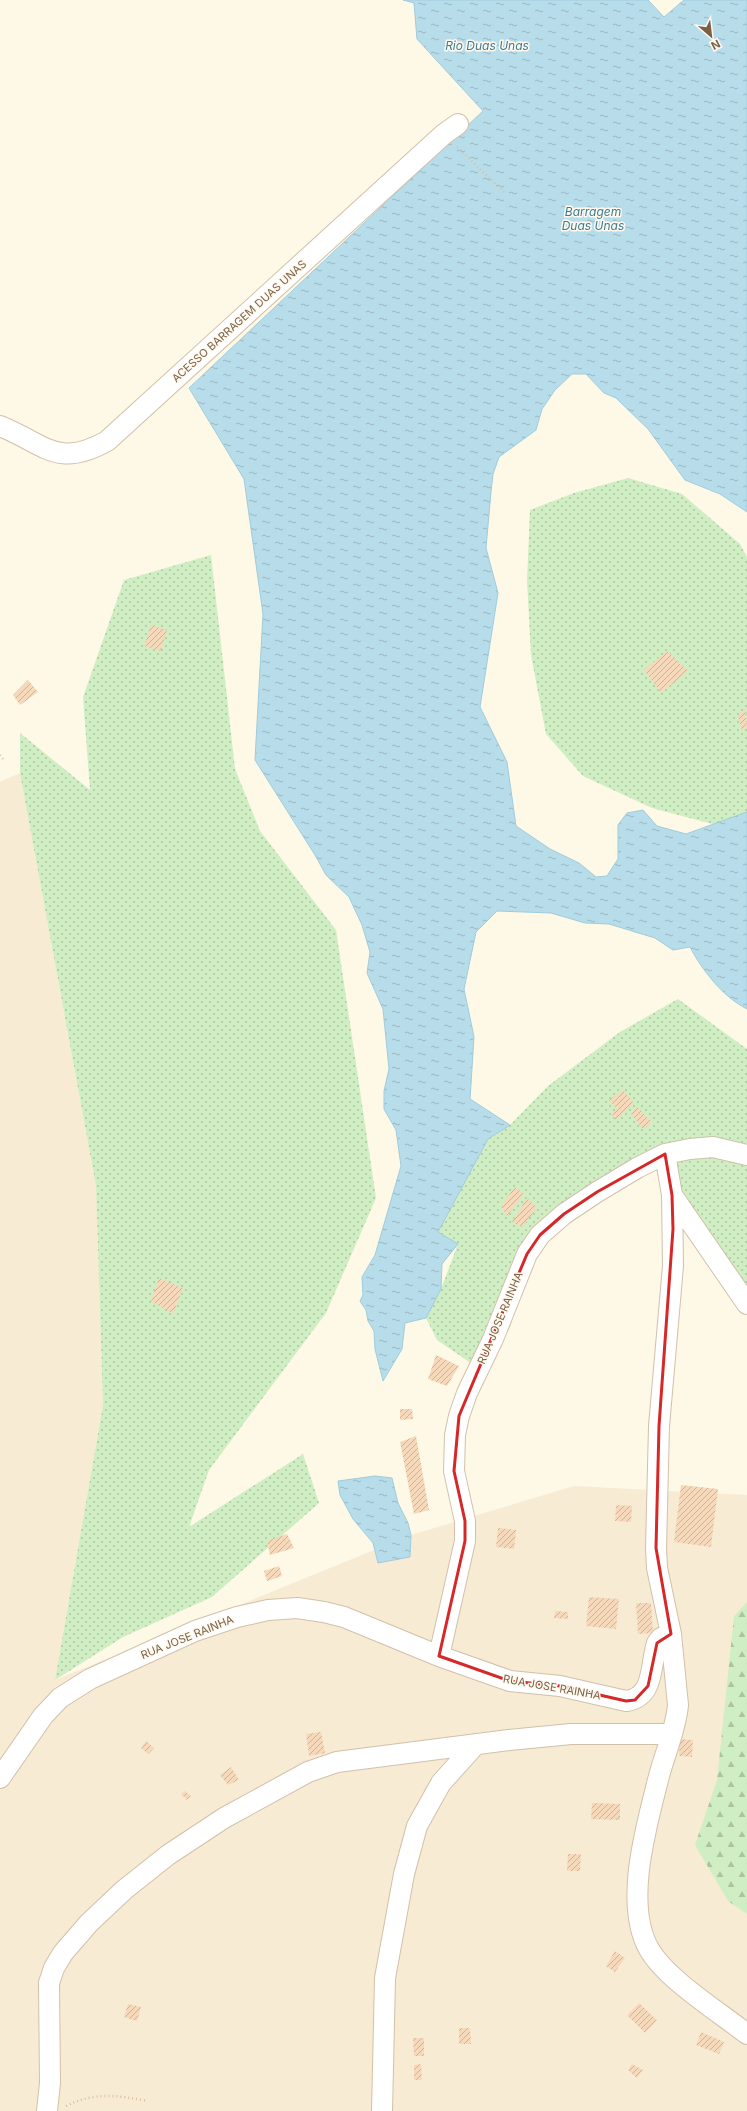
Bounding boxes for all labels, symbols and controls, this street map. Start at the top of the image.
north arrow [691,16,731,56]
text: N [709,37,723,53]
water label: Rio Duas Unas [445,38,529,53]
water label: Barragem Duas Unas [562,204,624,233]
street label: ACESSO BARRAGEM DUAS UNAS [169,257,309,385]
street label: RUA JOSE RAINHA [474,1269,526,1366]
street label: RUA JOSE RAINHA [139,1612,236,1662]
street label: RUA JOSE RAINHA [502,1672,602,1703]

